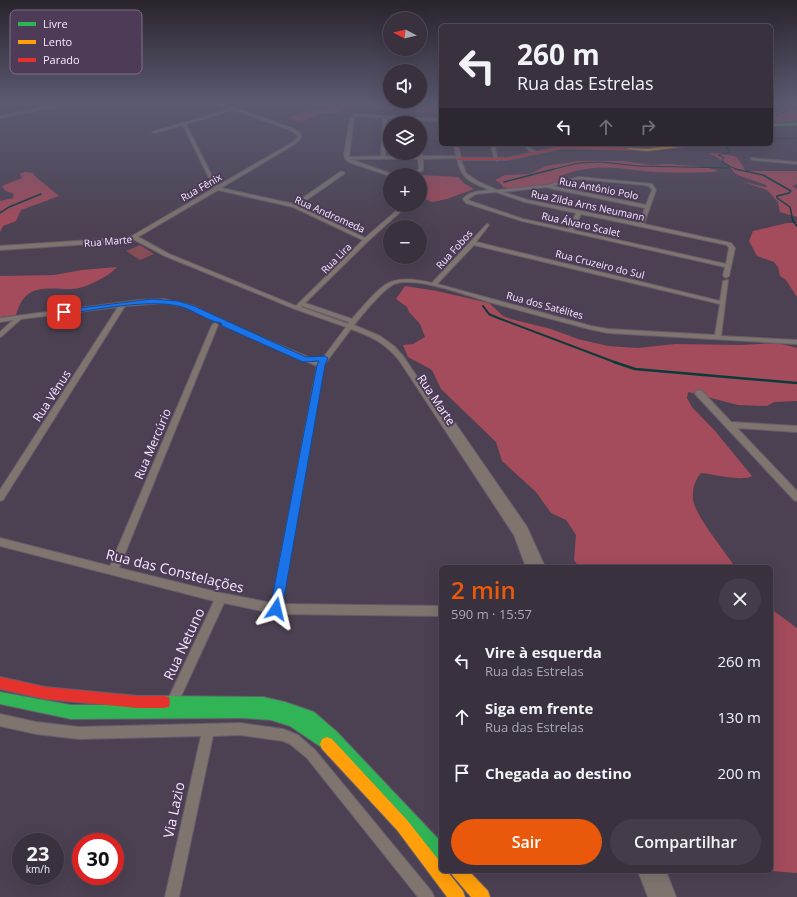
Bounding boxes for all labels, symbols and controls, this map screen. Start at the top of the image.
legend [10,10,142,74]
north arrow [383,12,427,56]
map controls [383,12,427,264]
text: Livre [43,16,68,31]
text: Lento [43,34,73,49]
text: 260 m [517,35,600,73]
icon: left [451,40,503,92]
text: Parado [43,52,80,67]
button: sound [383,64,427,108]
text: Rua das Estrelas [517,71,654,95]
button: layers [383,116,427,160]
icon: left [553,116,575,138]
icon: ahead [595,116,617,138]
icon: right [637,116,659,138]
button: + [383,168,427,212]
street label: Rua Fênix [178,169,225,204]
street label: Rua Antônio Polo [558,173,640,203]
street label: Rua Zilda Arns Neumann [530,186,646,224]
street label: Rua Andromeda [293,192,367,236]
street label: Rua Álvaro Scalet [540,208,622,240]
button: − [383,220,427,264]
street label: Rua Fobos [433,226,476,272]
street label: Rua Marte [83,232,133,250]
street label: Rua Lira [318,240,354,276]
street label: Rua Cruzeiro do Sul [554,246,646,282]
street label: Rua dos Satélites [505,288,585,322]
pin [47,295,81,329]
icon: arrive [53,301,75,323]
street label: Rua Vênus [28,366,75,425]
street label: Rua Marte [413,371,460,429]
street label: Rua Mercúrio [130,406,175,482]
street label: Rua das Constelações [104,544,246,597]
text: 2 min [451,573,516,606]
button: close [719,578,761,620]
position arrow [255,588,297,630]
street label: Rua Netuno [159,605,209,683]
text: 590 m · 15:57 [451,605,532,623]
text: Vire à esquerda [485,642,602,662]
icon: left [451,650,473,672]
text: 260 m [717,651,761,671]
text: Rua das Estrelas [485,662,584,680]
text: Siga em frente [485,698,593,718]
icon: ahead [451,706,473,728]
text: 130 m [717,707,761,727]
text: Rua das Estrelas [485,718,584,736]
icon: arrive [451,762,473,784]
text: Chegada ao destino [485,763,632,783]
text: 200 m [717,763,761,783]
street label: Via Lazio [158,780,189,840]
button: Sair [451,819,602,865]
button: Compartilhar [610,819,761,865]
speed limit sign: 30 [72,833,124,885]
text: 23 [27,840,49,867]
text: km/h [26,862,50,876]

